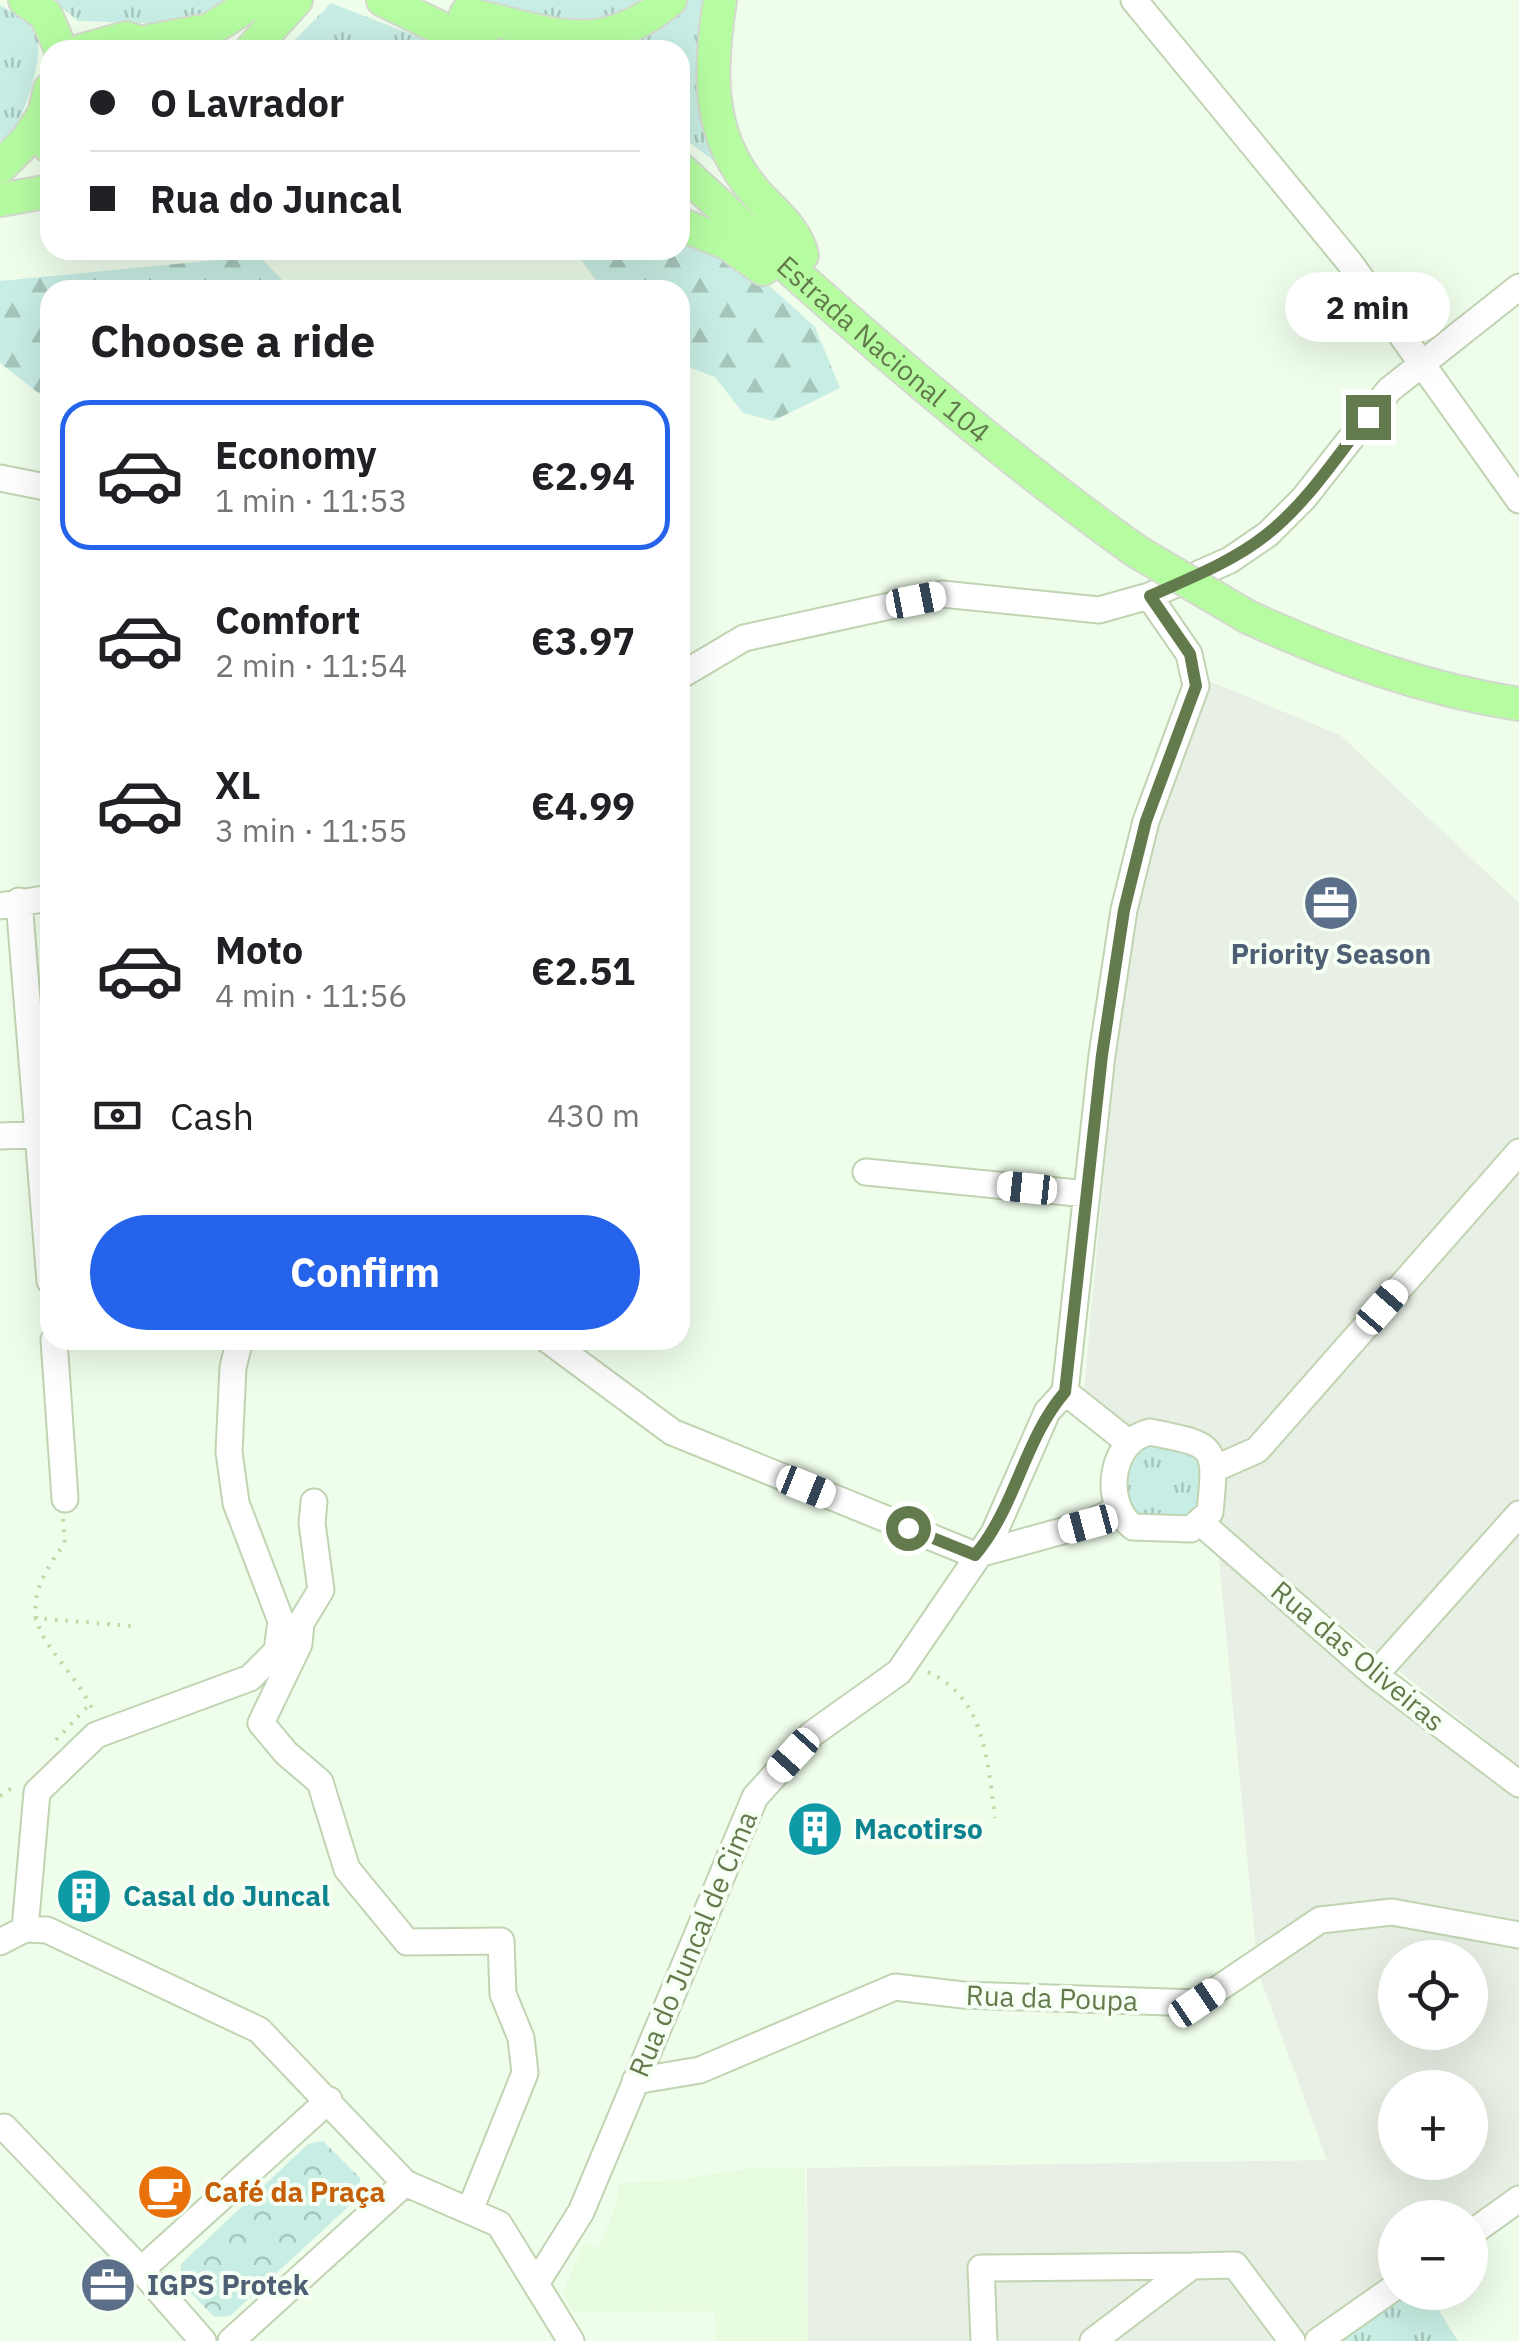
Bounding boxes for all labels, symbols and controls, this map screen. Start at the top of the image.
text: O Lavrador [150,78,344,127]
text: Rua do Juncal [150,174,402,223]
street label: Estrada Nacional 104 [770,247,998,451]
callout: 2 min [1286,272,1450,342]
text: 2 min [1326,286,1409,328]
text: Choose a ride [90,311,375,369]
route end [1346,395,1391,440]
icon: car [95,430,185,520]
text: Economy [215,430,377,479]
text: €2.94 [531,451,635,500]
text: 1 min · 11:53 [215,479,408,521]
car [884,580,948,620]
icon: car [95,595,185,685]
text: Comfort [215,595,360,644]
text: €3.97 [531,616,635,665]
text: 2 min · 11:54 [215,644,408,686]
icon: car [95,760,185,850]
text: XL [215,760,261,809]
text: €4.99 [531,781,635,830]
text: 3 min · 11:55 [215,809,408,851]
office icon: Priority Season [1301,873,1361,933]
icon: car [95,925,185,1015]
text: Moto [215,925,303,974]
place label: Priority Season [1231,935,1431,972]
text: €2.51 [531,946,635,995]
text: 4 min · 11:56 [215,974,408,1016]
icon: cash [90,1088,145,1143]
text: Cash [170,1091,254,1140]
text: 430 m [547,1094,640,1136]
car [996,1170,1058,1206]
button: Confirm [90,1215,640,1330]
car [1351,1275,1413,1339]
car [773,1462,839,1512]
car [1055,1502,1121,1546]
route start [886,1506,931,1551]
street label: Rua das Oliveiras [1264,1572,1453,1739]
car [762,1723,824,1787]
building icon: Macotirso [785,1799,845,1859]
street label: Rua do Juncal de Cima [620,1805,765,2082]
place label: Macotirso [854,1810,983,1847]
building icon: Casal do Juncal [54,1866,114,1926]
place label: Casal do Juncal [123,1877,330,1914]
map controls [1378,1940,1488,2310]
button: locate [1378,1940,1488,2050]
car [1164,1974,1230,2032]
street label: Rua da Poupa [965,1976,1139,2019]
button: + [1378,2070,1488,2180]
cafe icon: Café da Praça [135,2162,195,2222]
place label: Café da Praça [204,2173,385,2210]
button: − [1378,2200,1488,2310]
office icon: IGPS Protek [78,2255,138,2315]
place label: IGPS Protek [147,2266,310,2303]

